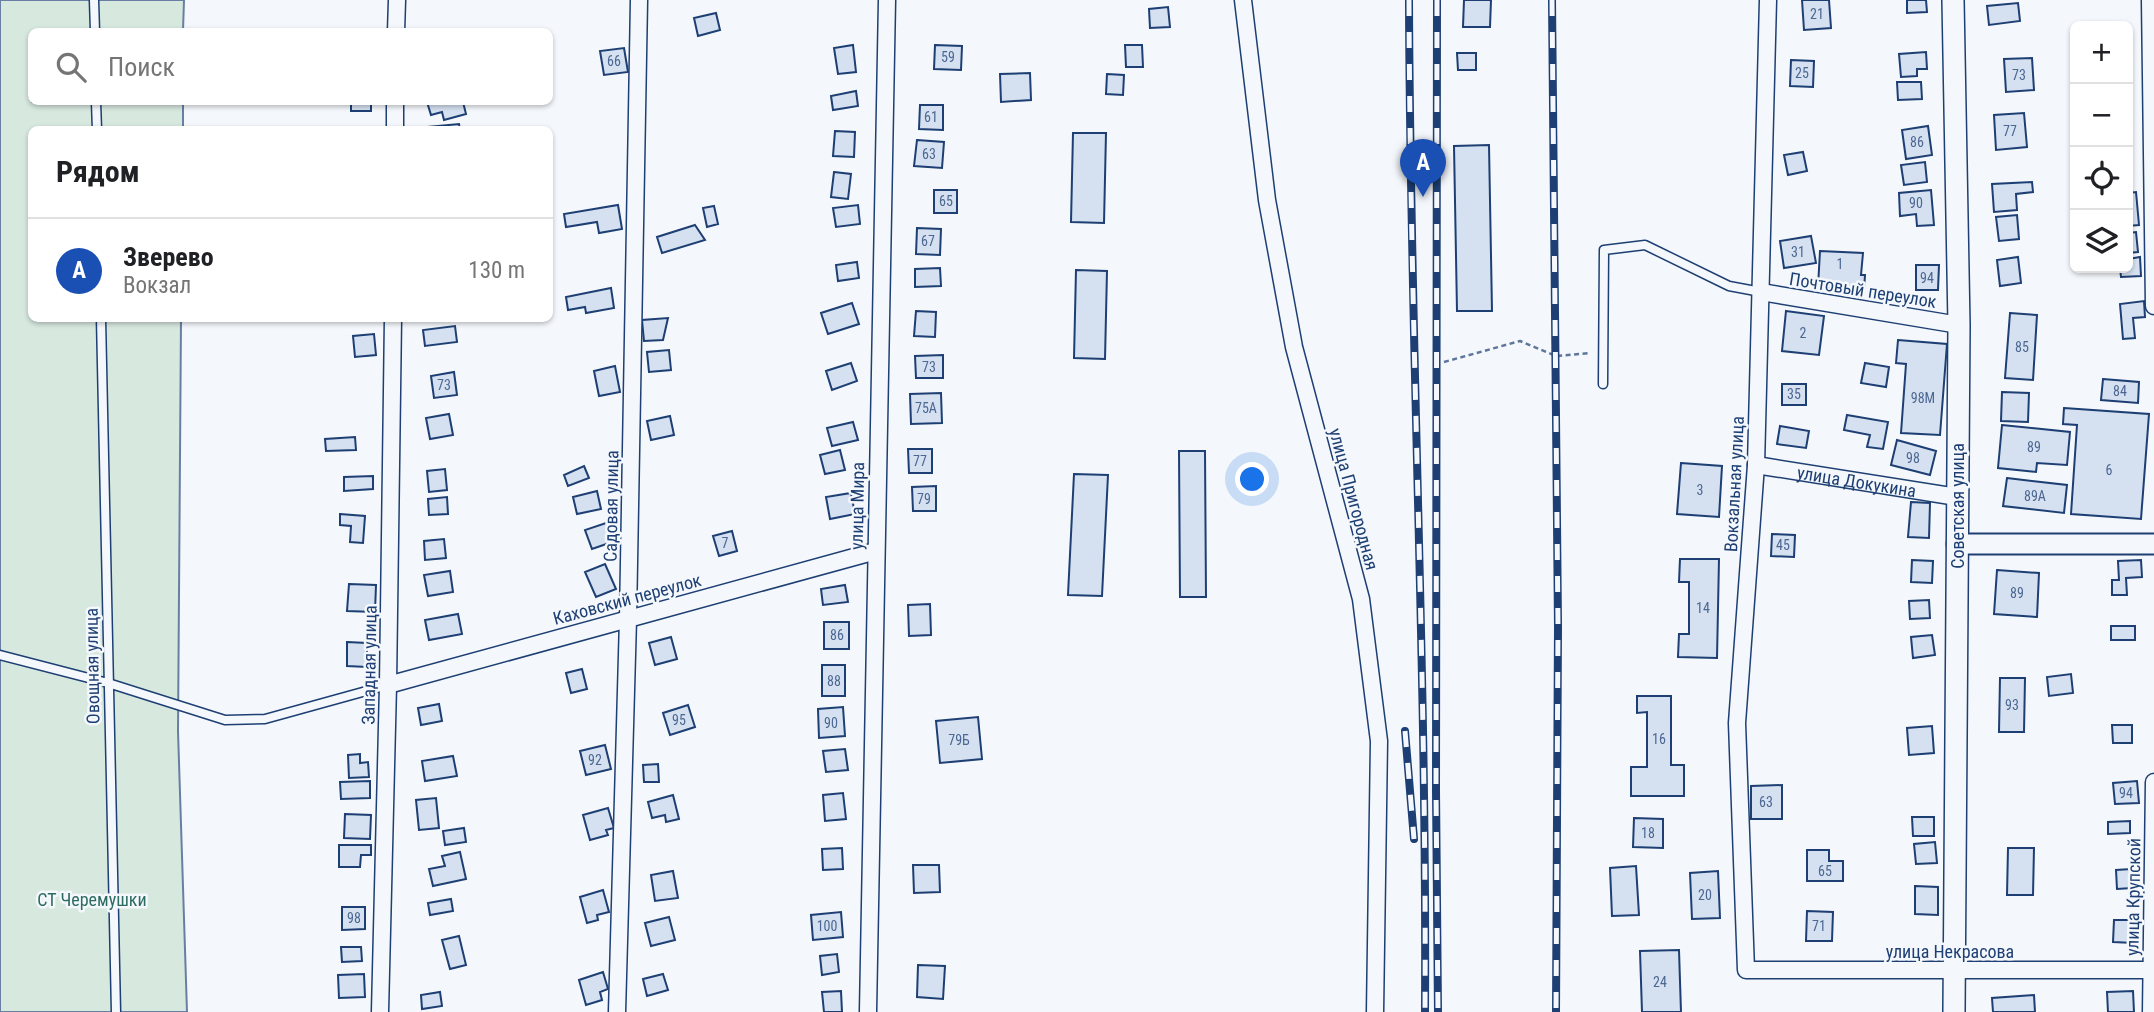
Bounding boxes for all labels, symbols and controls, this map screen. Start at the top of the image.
house number: 21 [1810,6,1824,22]
map controls [2070,21,2133,273]
button: + [2070,21,2133,84]
search box [28,28,553,105]
icon: search [52,48,90,86]
house number: 59 [941,49,955,65]
text: Поиск [108,52,175,82]
house number: 66 [607,53,621,69]
house number: 25 [1795,65,1809,81]
house number: 73 [2012,67,2026,83]
button: − [2070,84,2133,147]
house number: 61 [924,109,938,125]
house number: 77 [2003,123,2017,139]
house number: 86 [1910,134,1924,150]
pin: A [1400,139,1446,197]
house number: 63 [922,146,936,162]
button: locate [2070,147,2133,210]
text: Рядом [56,154,140,189]
house number: 65 [939,193,953,209]
house number: 90 [1909,195,1923,211]
button: layers [2070,210,2133,273]
house number: 67 [921,233,935,249]
text: Зверево [123,242,214,272]
house number: 31 [1791,244,1805,260]
house number: 1 [1837,256,1843,272]
text: A [72,257,86,284]
text: 130 m [468,257,525,284]
street label: Почтовый переулок [1788,268,1938,312]
house number: 94 [1920,270,1934,286]
text: Вокзал [123,272,191,299]
house number: 2 [1800,325,1807,341]
house number: 85 [2015,339,2029,355]
house number: 73 [922,359,936,375]
house number: 73 [437,377,451,393]
house number: 84 [2113,383,2127,399]
house number: 35 [1787,386,1801,402]
house number: 98М [1911,390,1935,406]
house number: 75А [915,400,937,416]
street label: Вокзальная улица [1720,415,1748,553]
street label: улица Пригородная [1325,426,1383,572]
house number: 89 [2027,439,2041,455]
street label: Советская улица [1947,443,1968,569]
street label: Садовая улица [600,450,622,562]
house number: 98 [1906,450,1920,466]
house number: 77 [913,453,927,469]
street label: улица Докукина [1796,461,1918,501]
street label: улица Мира [846,462,868,550]
your location [1235,462,1269,496]
house number: 6 [2106,462,2113,478]
house number: 3 [1697,482,1703,498]
house number: 89А [2024,488,2046,504]
house number: 79 [917,491,931,507]
house number: 7 [722,535,729,551]
house number: 45 [1776,537,1790,553]
street label: Каховский переулок [550,569,704,629]
house number: 89 [2010,585,2024,601]
house number: 14 [1696,600,1710,616]
street label: Западная улица [357,605,381,725]
street label: Овощная улица [80,608,104,724]
house number: 86 [830,627,844,643]
house number: 88 [827,673,841,689]
house number: 93 [2005,697,2019,713]
house number: 95 [672,712,686,728]
house number: 90 [824,715,838,731]
house number: 16 [1652,731,1666,747]
house number: 79Б [948,732,970,748]
house number: 92 [588,752,602,768]
house number: 94 [2119,785,2133,801]
house number: 63 [1759,794,1773,810]
house number: 18 [1641,825,1655,841]
street label: улица Крупской [2121,838,2145,956]
house number: 65 [1818,863,1832,879]
house number: 20 [1698,887,1712,903]
park label: СТ Черемушки [37,889,147,910]
house number: 98 [347,910,361,926]
house number: 100 [817,918,837,934]
house number: 71 [1812,918,1826,934]
street label: улица Некрасова [1886,941,2014,962]
house number: 24 [1653,974,1667,990]

